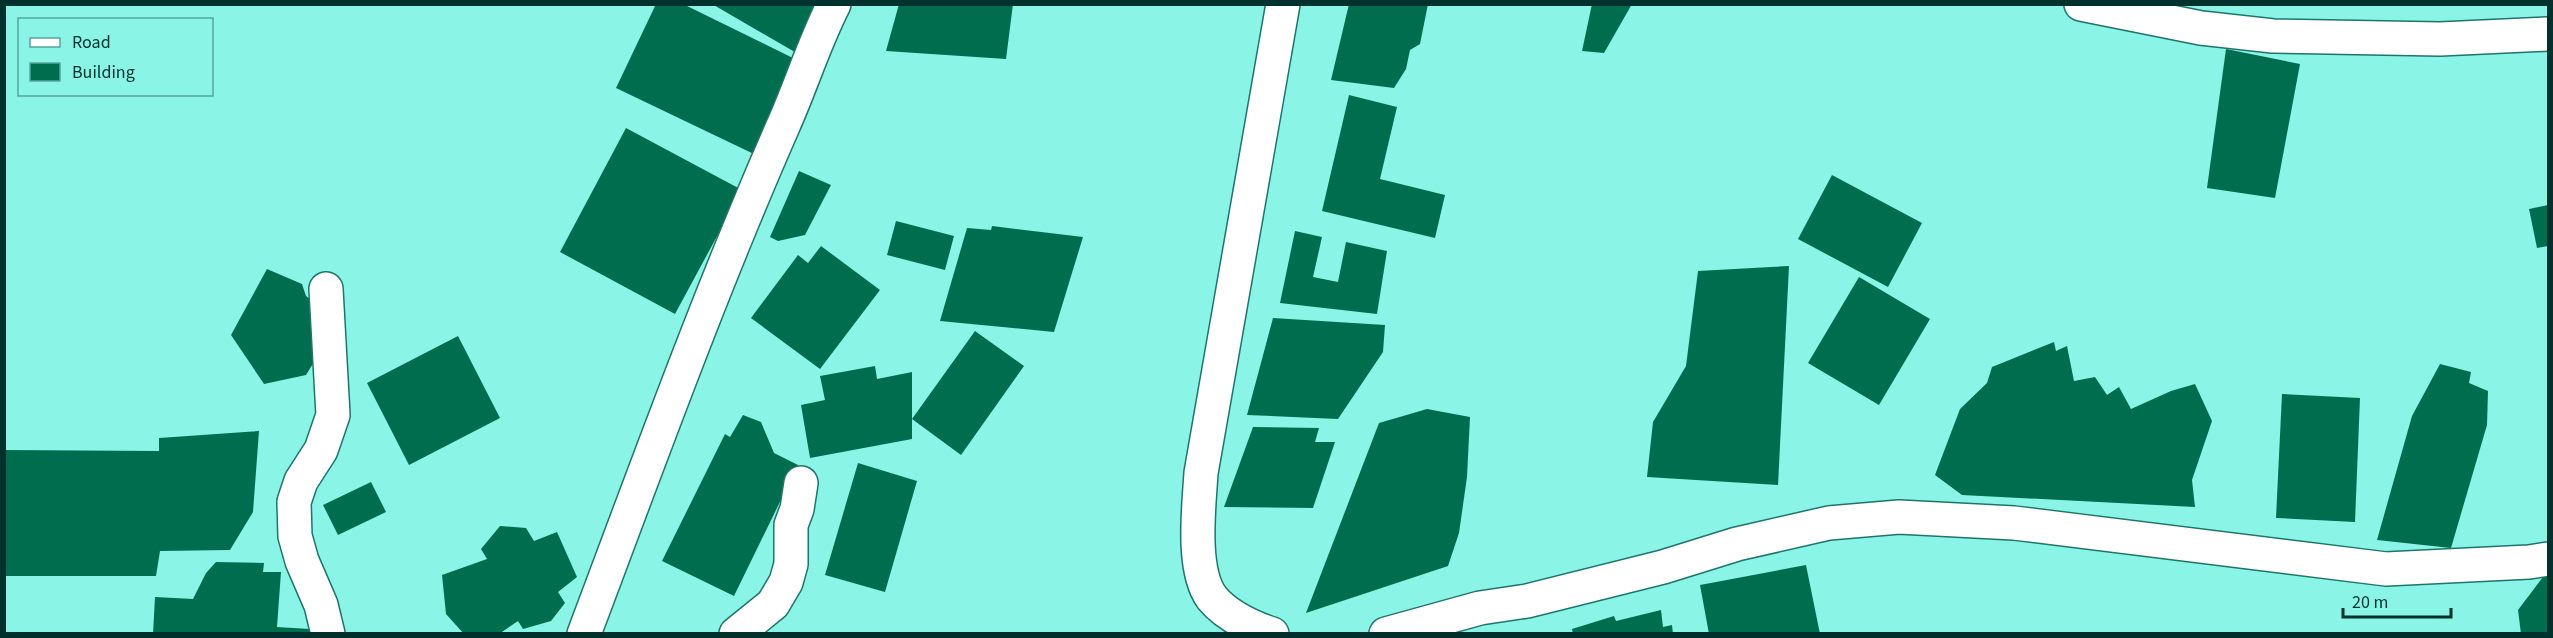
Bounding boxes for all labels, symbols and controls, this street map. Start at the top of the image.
legend [18,18,213,96]
text: Road [72,30,111,55]
text: Building [72,60,135,85]
scale bar [2343,581,2451,619]
text: 20 m [2352,590,2388,615]

